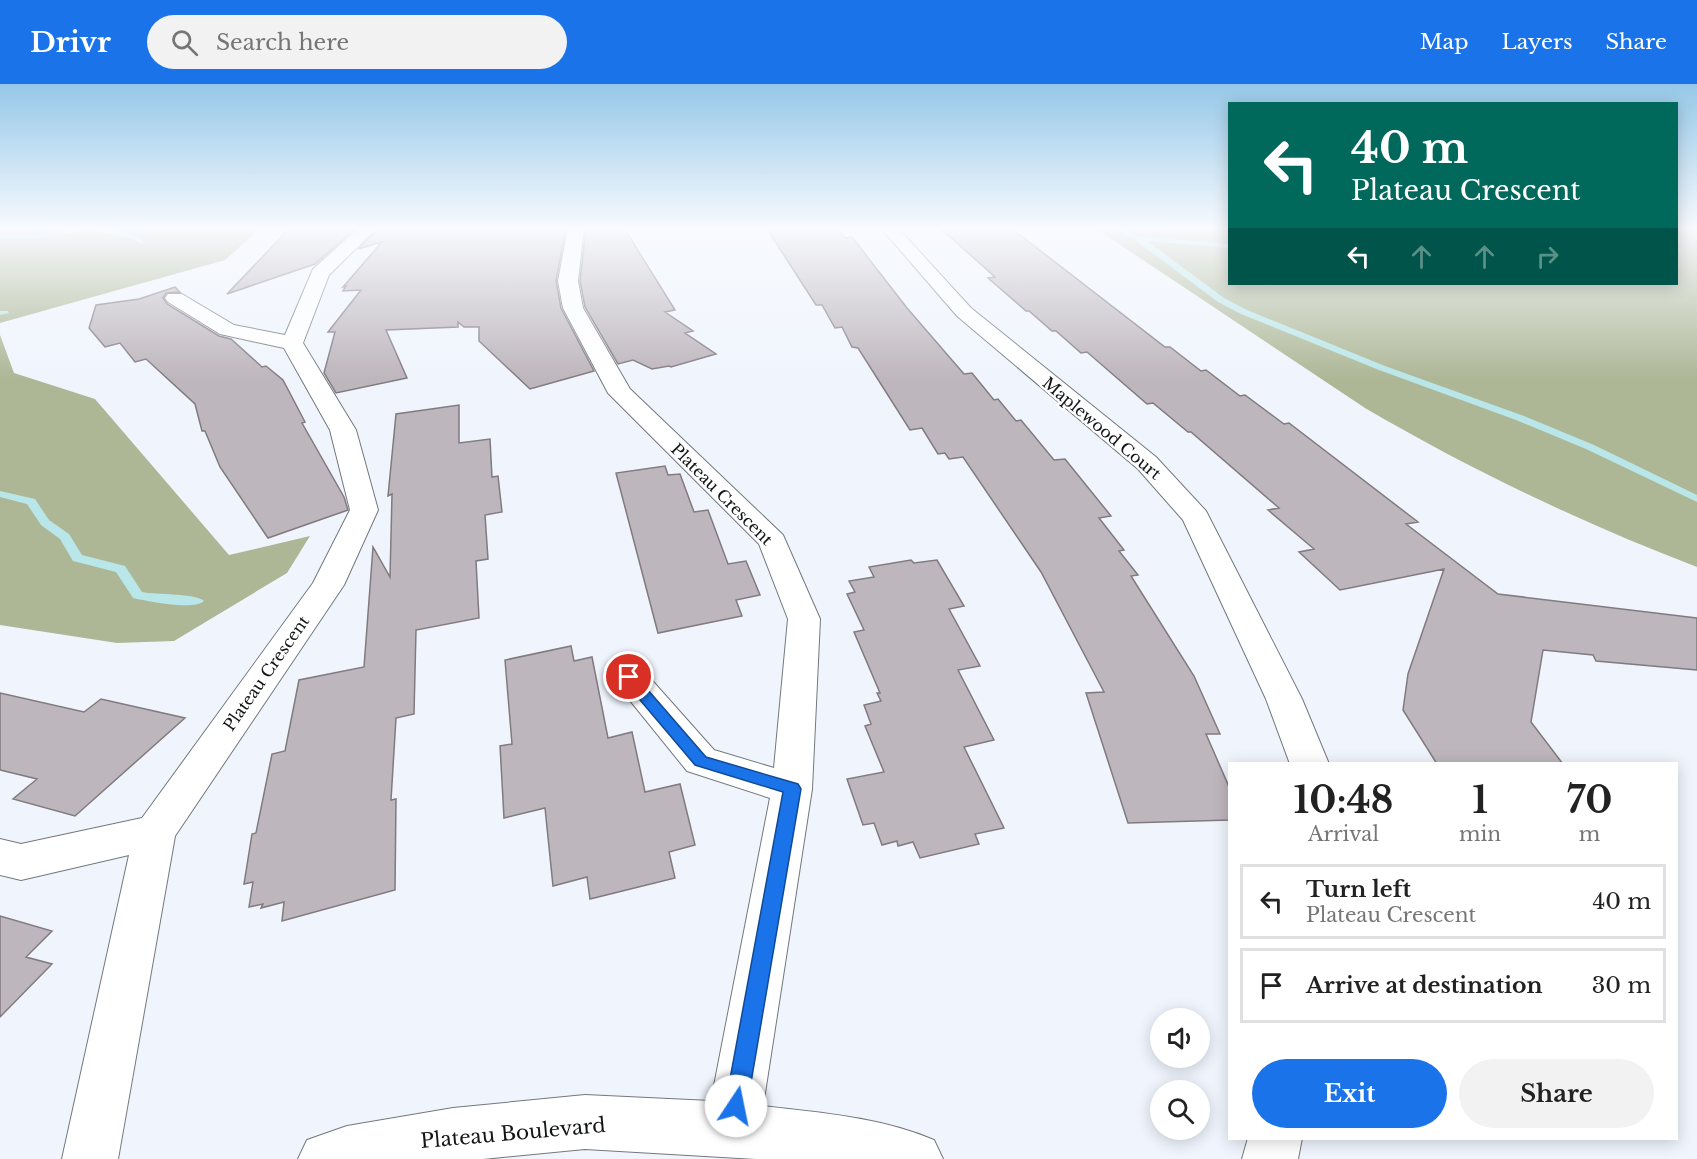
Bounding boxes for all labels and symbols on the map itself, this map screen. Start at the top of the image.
street label: Maplewood Court [1039,373,1165,483]
street label: Plateau Crescent [667,439,777,549]
street label: Plateau Crescent [219,612,313,734]
pin [603,651,654,702]
position arrow [704,1074,768,1138]
street label: Plateau Boulevard [419,1113,607,1153]

